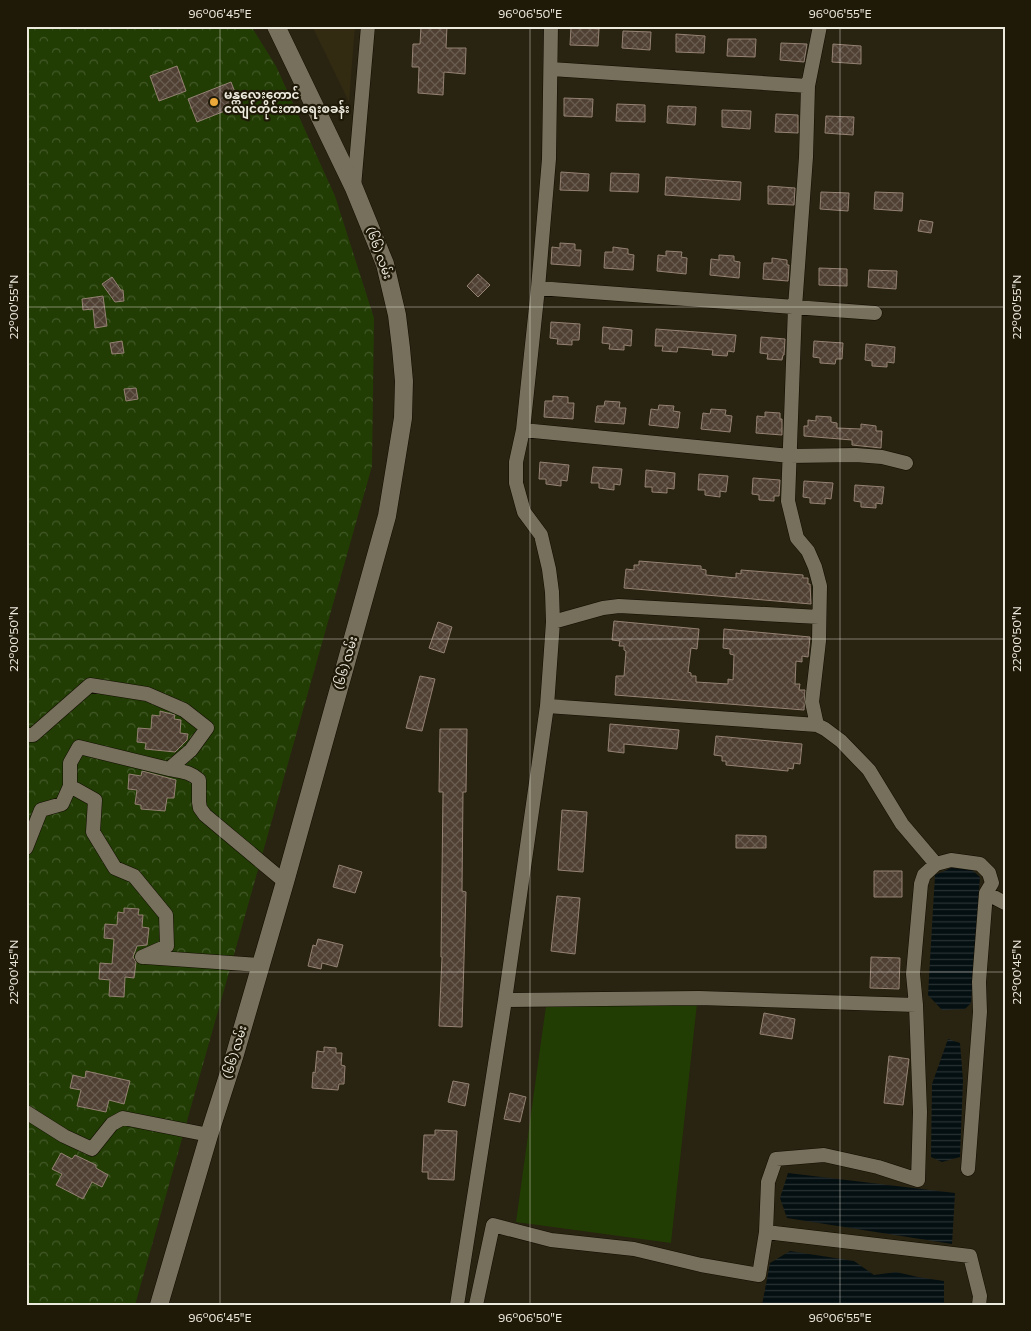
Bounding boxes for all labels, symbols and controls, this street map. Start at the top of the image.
text: 96°06'45"E [188,6,252,20]
text: 96°06'50"E [498,6,562,20]
text: 96°06'55"E [808,6,872,20]
place label: မန္တလေးတောင် ငလျင်တိုင်းတာရေးစခန်း [224,85,350,120]
marker: မန္တလေးတောင် ငလျင်တိုင်းတာရေးစခန်း [208,96,220,108]
street label: (၆၆) လမ်း [364,224,397,281]
text: 22°00'55"N [6,275,20,339]
text: 22°00'55"N [1009,275,1023,339]
text: 22°00'50"N [6,606,20,672]
text: 22°00'50"N [1009,606,1023,672]
street label: (၆၆) လမ်း [330,634,359,691]
text: 22°00'45"N [6,940,20,1004]
text: 22°00'45"N [1009,940,1023,1004]
street label: (၆၆) လမ်း [218,1023,249,1080]
text: 96°06'45"E [188,1310,252,1324]
text: 96°06'50"E [498,1310,562,1324]
text: 96°06'55"E [808,1310,872,1324]

